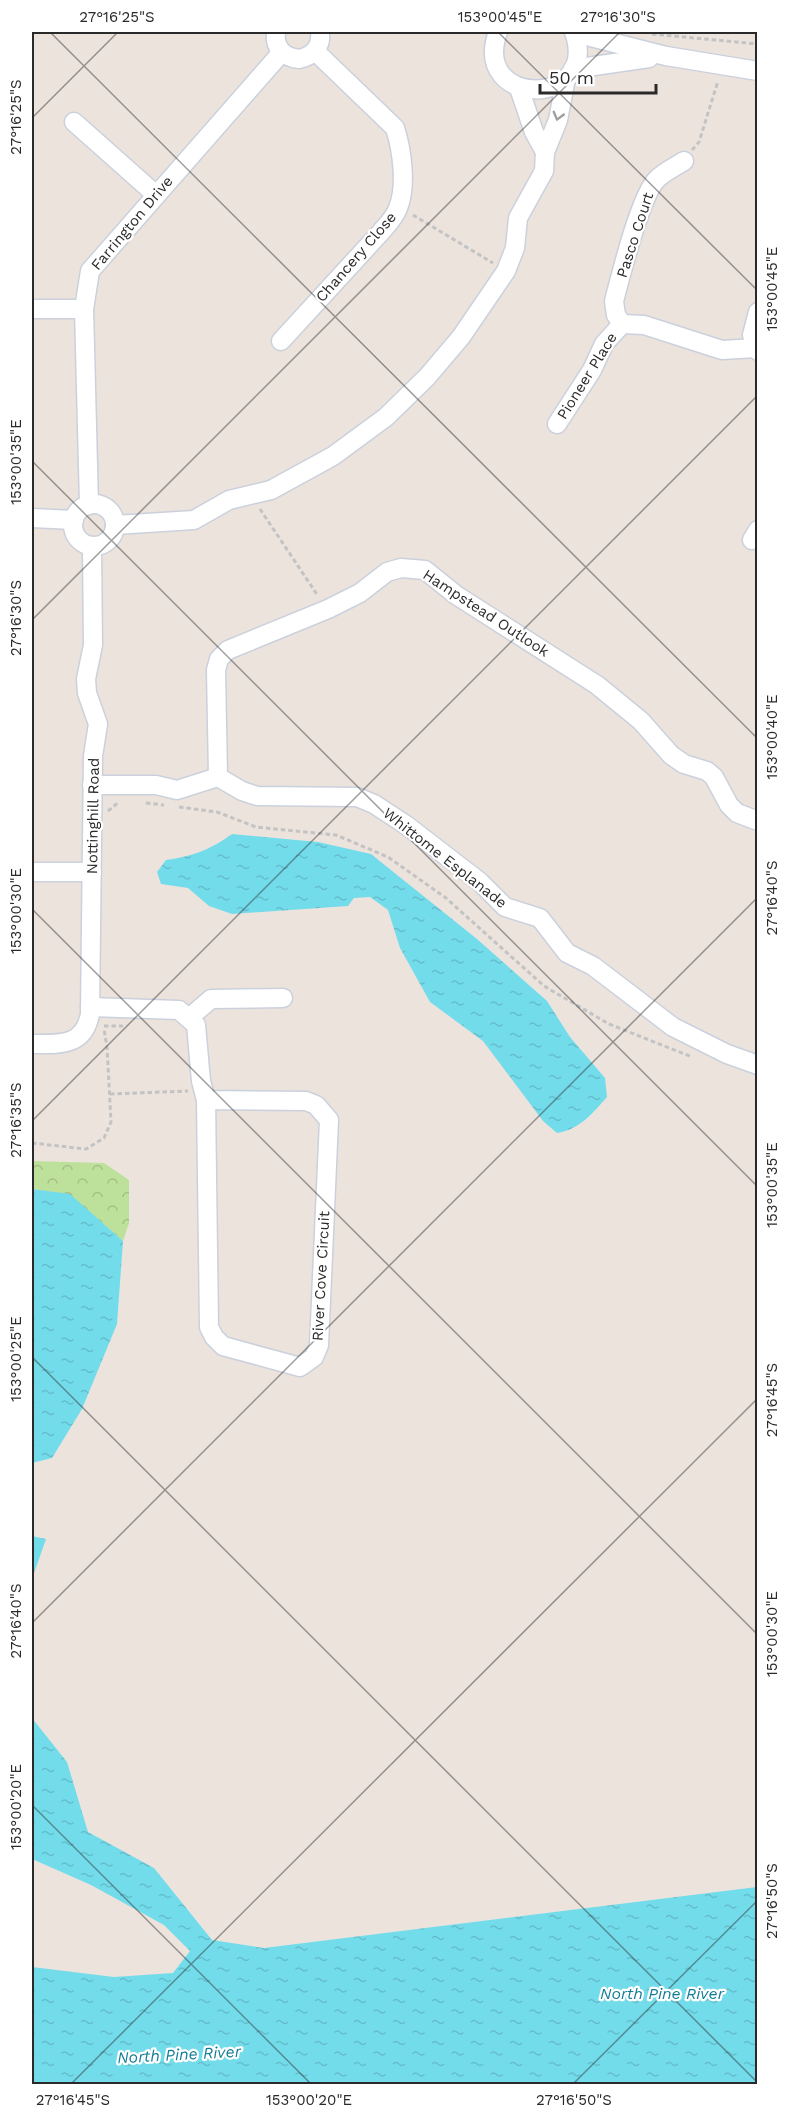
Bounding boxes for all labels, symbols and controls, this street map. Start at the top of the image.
text: 27°16'25"S [79,8,155,26]
text: 153°00'45"E [458,8,542,26]
text: 27°16'30"S [580,8,656,26]
scale bar [540,57,656,95]
text: 50 m [549,67,594,88]
text: 27°16'25"S [7,79,25,155]
one-way arrow [553,110,565,121]
street label: Farrington Drive [87,172,177,274]
street label: Pasco Court [613,189,657,280]
street label: Chancery Close [312,208,400,306]
text: 153°00'45"E [763,247,781,331]
street label: Pioneer Place [553,329,621,423]
text: 153°00'35"E [7,419,25,505]
street label: Hampstead Outlook [420,565,553,661]
text: 27°16'30"S [7,580,25,656]
text: 153°00'40"E [763,694,781,780]
street label: Nottinghill Road [83,758,103,874]
street label: Whittome Esplanade [380,804,510,912]
text: 27°16'40"S [763,860,781,936]
text: 153°00'30"E [7,868,25,954]
text: 27°16'35"S [7,1082,25,1158]
text: 153°00'35"E [763,1142,781,1228]
street label: River Cove Circuit [309,1210,333,1341]
text: 153°00'25"E [7,1316,25,1402]
text: 27°16'45"S [763,1363,781,1437]
text: 27°16'40"S [7,1583,25,1659]
text: 153°00'30"E [763,1591,781,1677]
text: 153°00'20"E [7,1764,25,1850]
text: 27°16'50"S [763,1863,781,1939]
water label: North Pine River [600,1984,725,2003]
water label: North Pine River [117,2042,242,2067]
text: 27°16'45"S [36,2091,110,2109]
text: 153°00'20"E [266,2091,352,2109]
text: 27°16'50"S [536,2091,612,2109]

